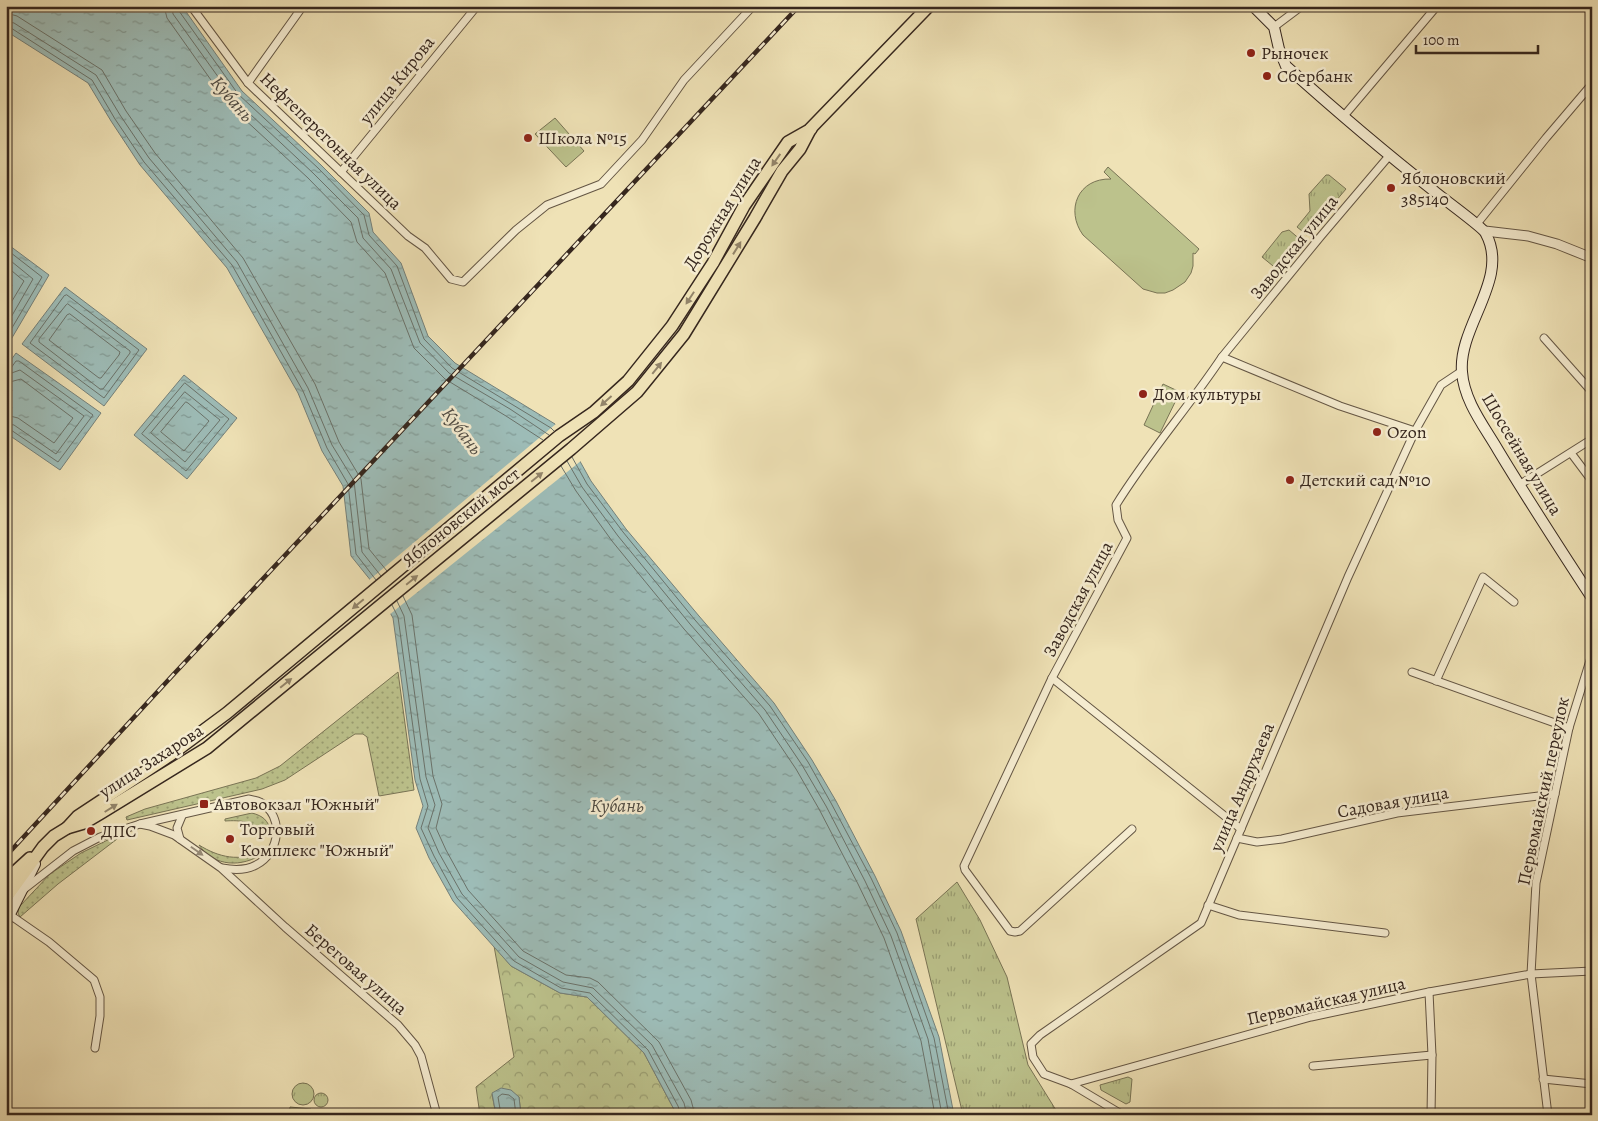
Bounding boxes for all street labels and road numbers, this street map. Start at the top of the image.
street label: улица Кирова [353,30,440,130]
street label: Нефтеперегонная улица [255,67,408,216]
street label: Дорожная улица [678,151,767,274]
street label: Заводская улица [1245,189,1344,304]
street label: Шоссейная улица [1476,388,1568,520]
street label: Яблоновский мост [397,462,525,572]
street label: Заводская улица [1037,536,1119,661]
street label: Первомайский переулок [1511,695,1575,887]
street label: улица Захарова [94,718,208,804]
street label: улица Андрухаева [1204,718,1280,856]
street label: Садовая улица [1335,780,1451,824]
street label: Береговая улица [300,918,413,1021]
street label: Первомайская улица [1244,971,1408,1031]

